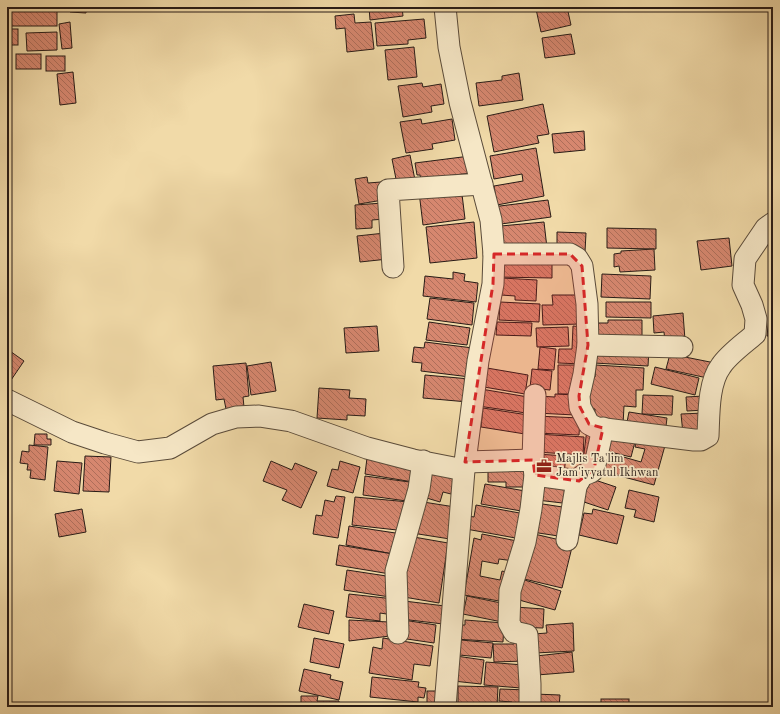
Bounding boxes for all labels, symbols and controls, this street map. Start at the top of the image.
place label: Majlis Ta'lim Jam'iyyatul Ikhwan [556,453,659,479]
office icon: Majlis Ta'lim Jam'iyyatul Ikhwan [535,457,553,475]

